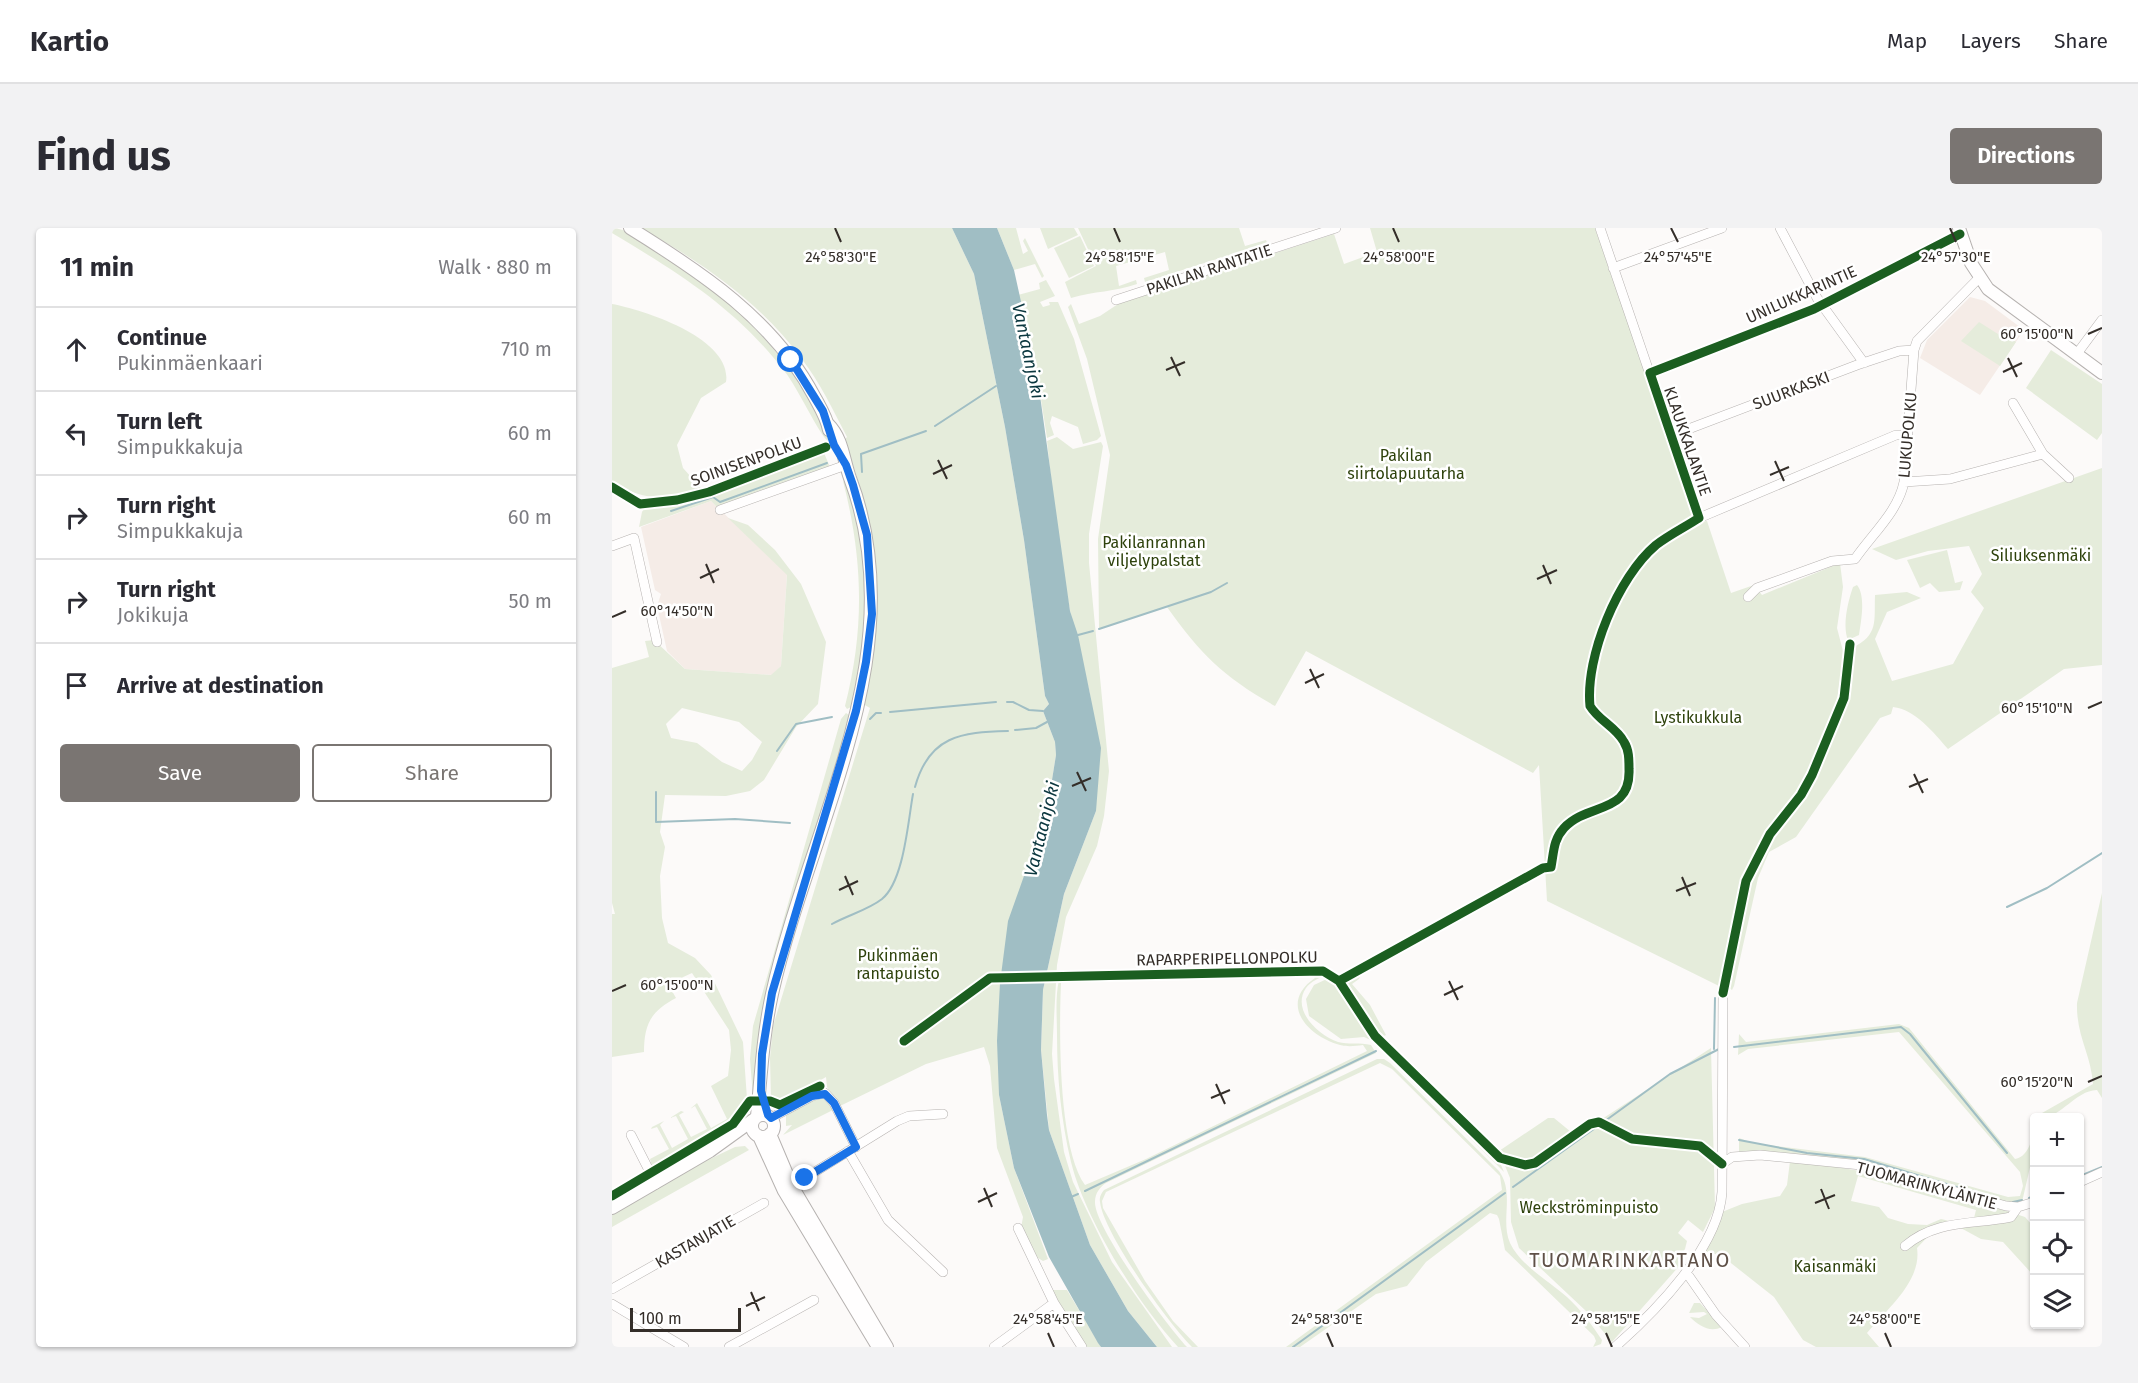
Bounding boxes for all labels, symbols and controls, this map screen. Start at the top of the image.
text: Kartio [30,25,109,58]
text: Map [1887,28,1927,54]
text: Layers [1960,28,2021,54]
text: Share [2054,28,2108,54]
button: Directions [1950,128,2102,184]
text: Find us [36,131,171,181]
street label: PAKILAN RANTATIE [1144,240,1274,299]
text: 24°58'30"E [805,248,877,266]
text: 24°58'15"E [1085,248,1155,266]
text: 24°58'00"E [1363,248,1435,266]
text: 24°57'45"E [1644,248,1712,266]
text: 24°57'30"E [1921,248,1991,266]
text: 11 min [60,252,134,283]
text: Walk · 880 m [438,255,552,279]
street label: UNILUKKARINTIE [1743,262,1860,327]
water label: Vantaanjoki [1007,301,1049,401]
text: Continue [117,324,207,351]
text: 60°15'00"N [2000,325,2074,343]
icon: ahead [60,333,93,366]
text: 710 m [501,337,552,361]
route start [777,346,803,372]
text: Pukinmäenkaari [117,351,263,375]
street label: SUURKASKI [1750,367,1832,414]
street label: KLAUKKALANTIE [1660,384,1715,498]
street label: LUKUPOLKU [1894,391,1921,479]
text: Turn left [117,408,202,435]
icon: left [60,417,93,450]
text: 60 m [508,421,552,445]
street label: SOINISENPOLKU [688,433,804,490]
text: Simpukkakuja [117,435,243,459]
park label: Pakilan siirtolapuutarha [1347,446,1465,483]
text: Turn right [117,492,216,519]
icon: right [60,501,93,534]
text: 60 m [508,505,552,529]
text: Simpukkakuja [117,519,243,543]
park label: Pakilanrannan viljelypalstat [1102,533,1206,570]
park label: Siliuksenmäki [1991,546,2091,565]
text: Turn right [117,576,216,603]
icon: right [60,585,93,618]
text: 50 m [508,589,552,613]
text: 60°14'50"N [640,602,714,620]
text: Jokikuja [117,603,189,627]
icon: arrive [60,669,93,702]
text: Arrive at destination [117,672,324,699]
text: 60°15'10"N [2001,699,2073,717]
park label: Lystikukkula [1654,708,1742,727]
button: Save [60,744,300,802]
button: Share [312,744,552,802]
water label: Vantaanjoki [1020,779,1064,879]
park label: Pukinmäen rantapuisto [856,946,940,983]
street label: RAPARPERIPELLONPOLKU [1136,947,1318,970]
text: 60°15'00"N [640,976,714,994]
text: 60°15'20"N [2001,1073,2073,1091]
map controls [2030,1113,2084,1329]
button: + [2030,1113,2084,1167]
street label: TUOMARINKYLÄNTIE [1855,1158,1999,1213]
route end [791,1164,817,1190]
button: − [2030,1167,2084,1221]
park label: Weckströminpuisto [1519,1198,1659,1217]
street label: KASTANJATIE [652,1211,739,1272]
button: locate [2030,1221,2084,1275]
district label: TUOMARINKARTANO [1529,1248,1731,1272]
park label: Kaisanmäki [1793,1257,1877,1276]
button: layers [2030,1275,2084,1329]
scale bar [630,1305,741,1332]
text: 100 m [639,1309,682,1328]
text: 24°58'45"E [1013,1310,1083,1328]
text: 24°58'30"E [1291,1310,1363,1328]
text: 24°58'15"E [1571,1310,1641,1328]
text: 24°58'00"E [1849,1310,1921,1328]

